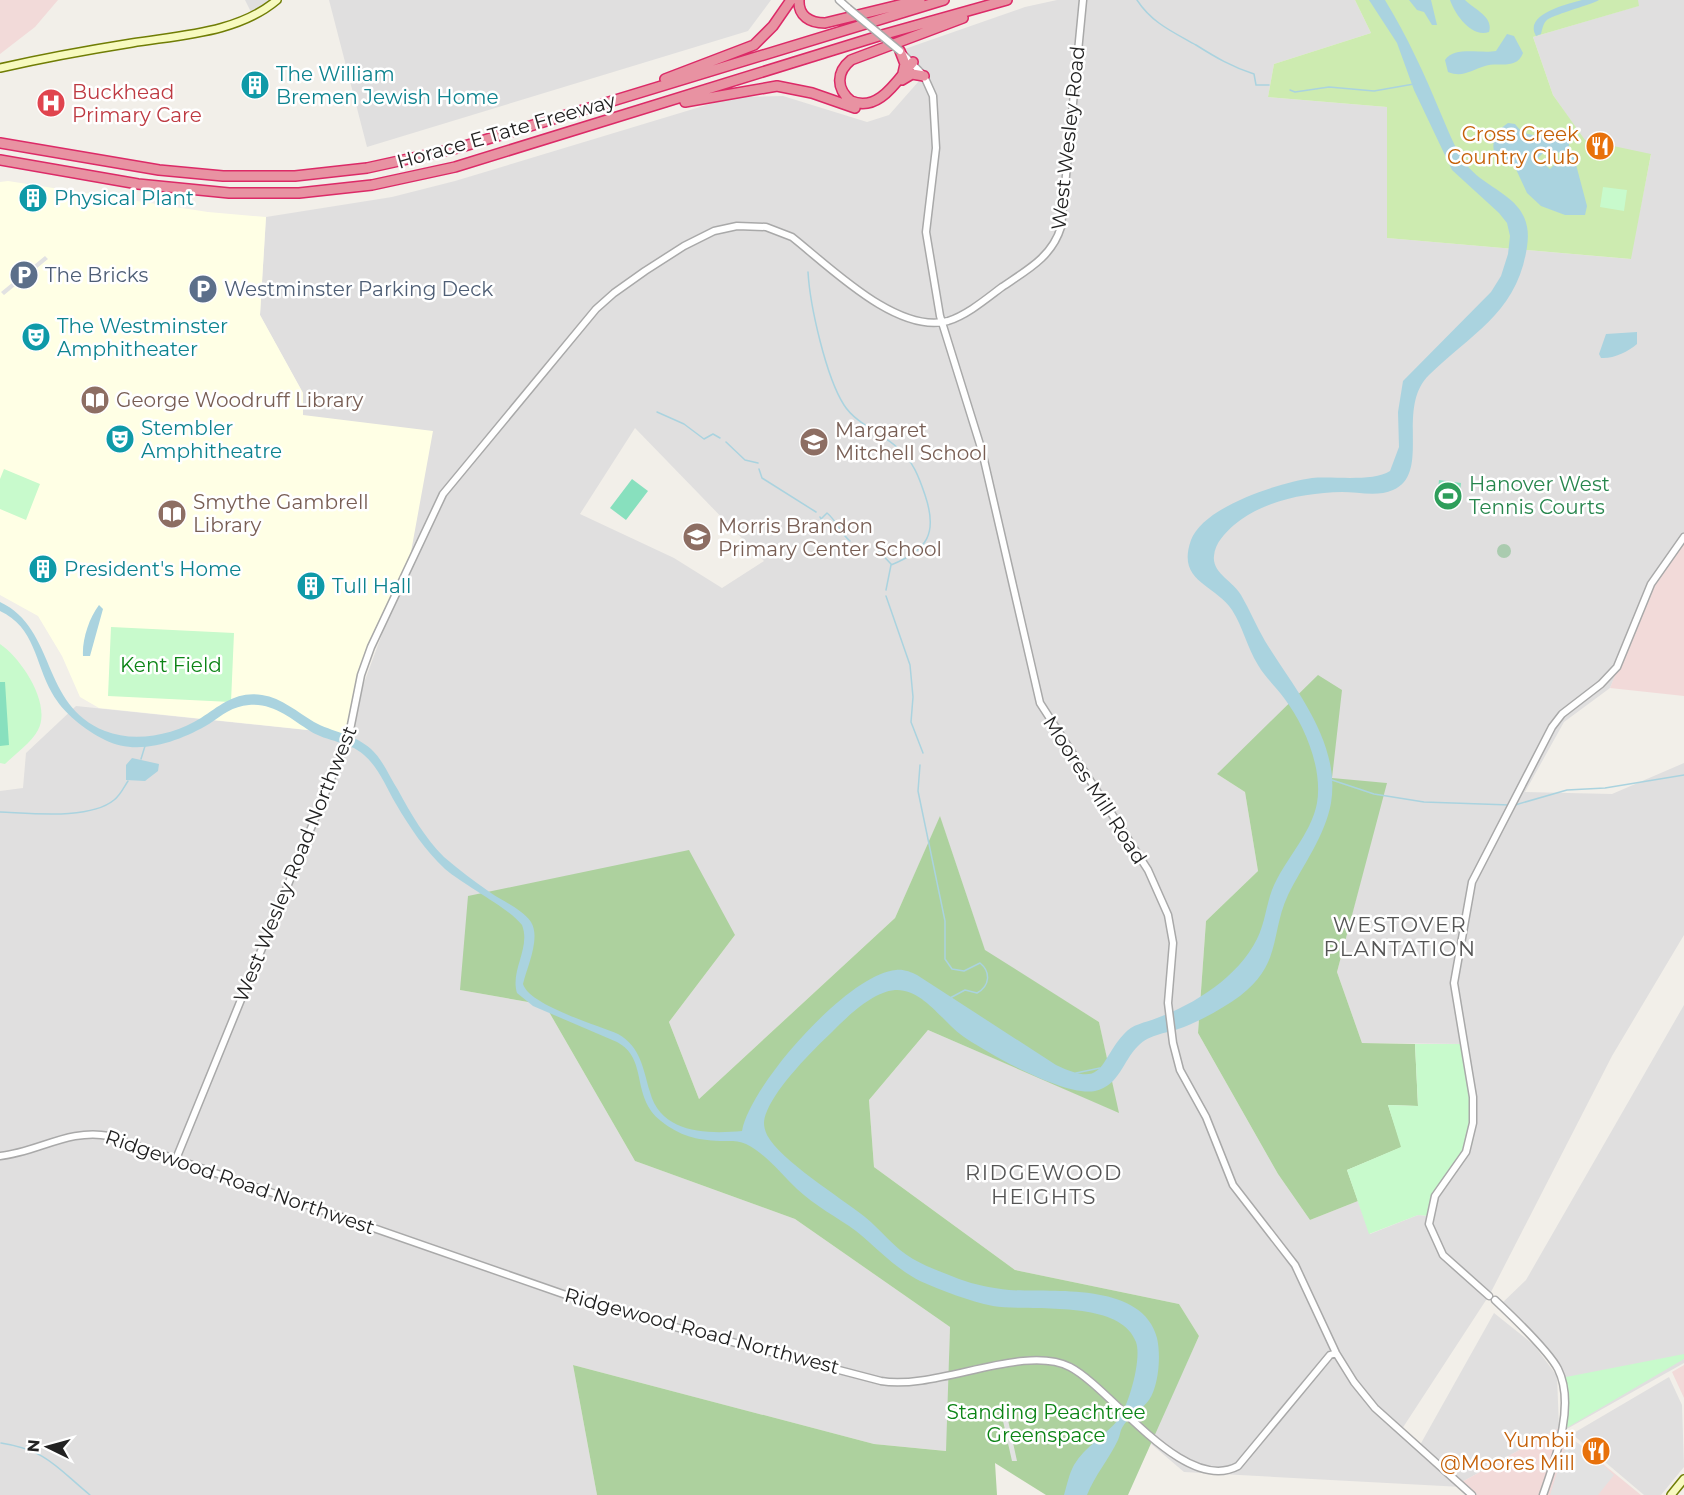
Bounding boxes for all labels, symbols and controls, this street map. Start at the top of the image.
street label: West Wesley Road [1046,45,1090,231]
place label: The William Bremen Jewish Home [276,62,498,109]
building icon: The William Bremen Jewish Home [239,69,271,101]
place label: Buckhead Primary Care [72,80,202,127]
hospital icon: Buckhead Primary Care [35,87,67,119]
street label: Horace E Tate Freeway [394,88,618,174]
place label: Cross Creek Country Club [1447,122,1579,169]
restaurant icon: Cross Creek Country Club [1584,130,1616,162]
building icon: Physical Plant [17,182,49,214]
place label: Physical Plant [54,186,194,210]
parking icon: The Bricks [8,259,40,291]
place label: The Bricks [45,263,148,287]
parking icon: Westminster Parking Deck [187,273,219,305]
place label: Westminster Parking Deck [224,277,493,301]
place label: The Westminster Amphitheater [57,314,228,361]
theatre icon: The Westminster Amphitheater [20,321,52,353]
library icon: George Woodruff Library [79,384,111,416]
place label: George Woodruff Library [116,388,364,412]
place label: Stembler Amphitheatre [141,416,282,463]
place label: Margaret Mitchell School [835,418,987,465]
theatre icon: Stembler Amphitheatre [104,423,136,455]
school or university icon: Margaret Mitchell School [798,426,830,458]
place label: Hanover West Tennis Courts [1469,472,1610,519]
sports icon: Hanover West Tennis Courts [1432,480,1464,512]
place label: Smythe Gambrell Library [193,490,369,537]
library icon: Smythe Gambrell Library [156,498,188,530]
place label: Morris Brandon Primary Center School [718,514,942,561]
school or university icon: Morris Brandon Primary Center School [681,521,713,553]
building icon: President's Home [27,553,59,585]
place label: President's Home [64,557,241,581]
building icon: Tull Hall [295,570,327,602]
place label: Tull Hall [332,574,411,598]
park label: Kent Field [120,653,222,677]
street label: Moores Mill Road [1038,711,1152,869]
street label: West Wesley Road Northwest [228,722,362,1006]
district label: WESTOVER PLANTATION [1323,912,1477,961]
street label: Ridgewood Road Northwest [102,1125,378,1239]
district label: RIDGEWOOD HEIGHTS [965,1160,1123,1209]
street label: Ridgewood Road Northwest [562,1283,842,1379]
park label: Standing Peachtree Greenspace [946,1400,1146,1447]
north arrow [18,1417,78,1477]
place label: Yumbii @Moores Mill [1440,1428,1575,1475]
restaurant icon: Yumbii @Moores Mill [1580,1435,1612,1467]
text: N [24,1438,44,1453]

